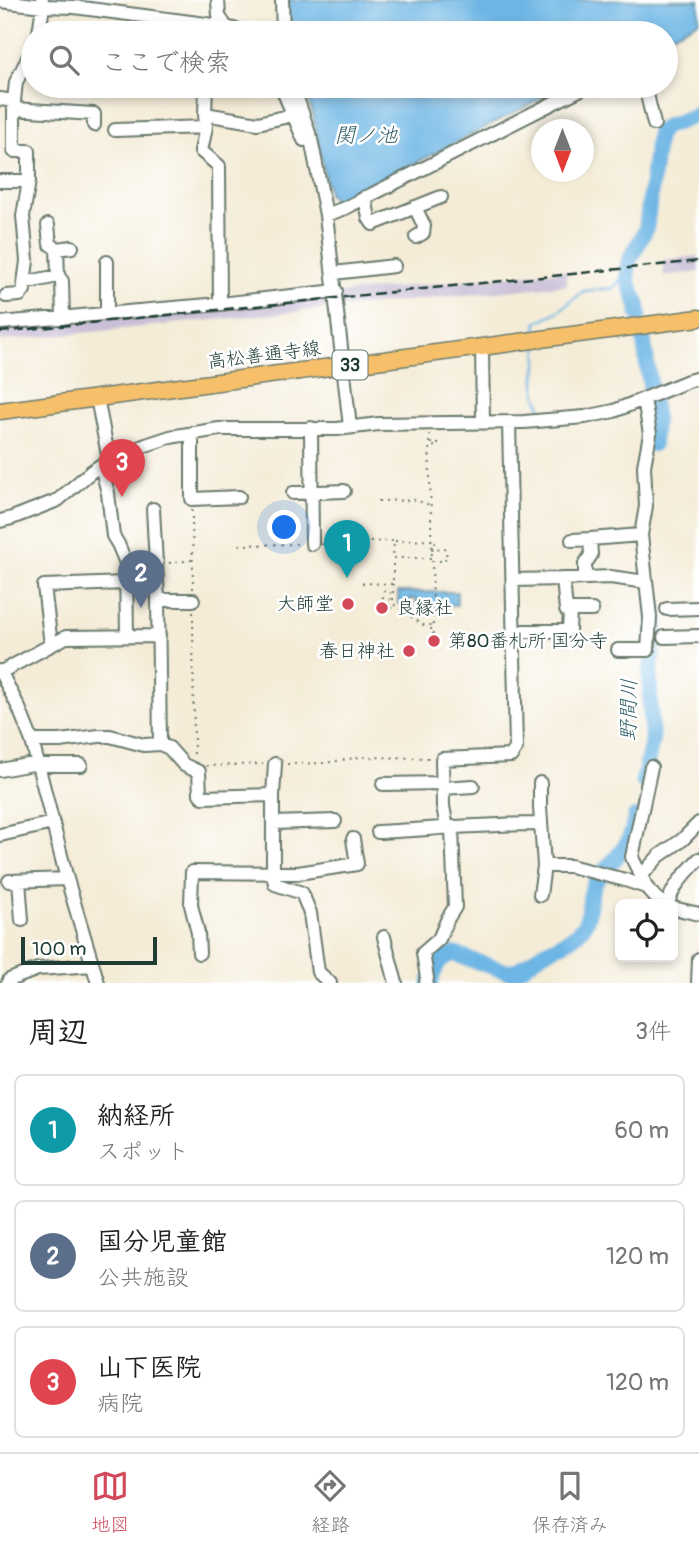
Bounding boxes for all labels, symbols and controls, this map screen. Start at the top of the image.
search box [21,21,678,98]
icon: search [45,41,83,79]
text: ここで検索 [101,47,231,79]
north arrow [531,119,594,182]
water label: 関ノ池 [335,122,398,149]
street label: 高松善通寺線 [206,336,322,374]
road number: 33 [332,351,368,380]
pin: 3 [99,439,145,497]
your location [267,510,301,544]
pin: 1 [324,520,370,578]
pin: 2 [118,550,164,608]
place label: 大師堂 [277,592,334,616]
marker: 大師堂 [340,596,356,612]
place label: 良縁社 [396,596,453,620]
marker: 良縁社 [374,600,390,616]
place label: 第80番札所 国分寺 [448,629,608,653]
marker: 第80番札所 国分寺 [426,633,442,649]
place label: 春日神社 [319,639,395,663]
marker: 春日神社 [401,643,417,659]
water label: 野間川 [615,678,643,742]
map controls [615,899,678,962]
button: locate [615,899,678,962]
scale bar [21,934,158,966]
text: 100 m [32,937,86,961]
text: 周辺 [28,1014,88,1051]
text: 3件 [635,1017,671,1046]
text: 納経所 [97,1100,175,1132]
text: 1 [49,1116,58,1145]
text: 60 m [614,1116,669,1145]
text: スポット [97,1137,189,1166]
text: 国分児童館 [97,1226,227,1258]
text: 2 [47,1242,59,1271]
text: 120 m [606,1242,669,1271]
text: 公共施設 [97,1263,189,1292]
text: 山下医院 [97,1352,201,1384]
text: 3 [47,1368,59,1397]
text: 120 m [606,1368,669,1397]
text: 病院 [97,1389,143,1418]
tab: 地図 [91,1467,129,1537]
tab: 経路 [311,1467,350,1537]
tab: 保存済み [532,1467,608,1537]

